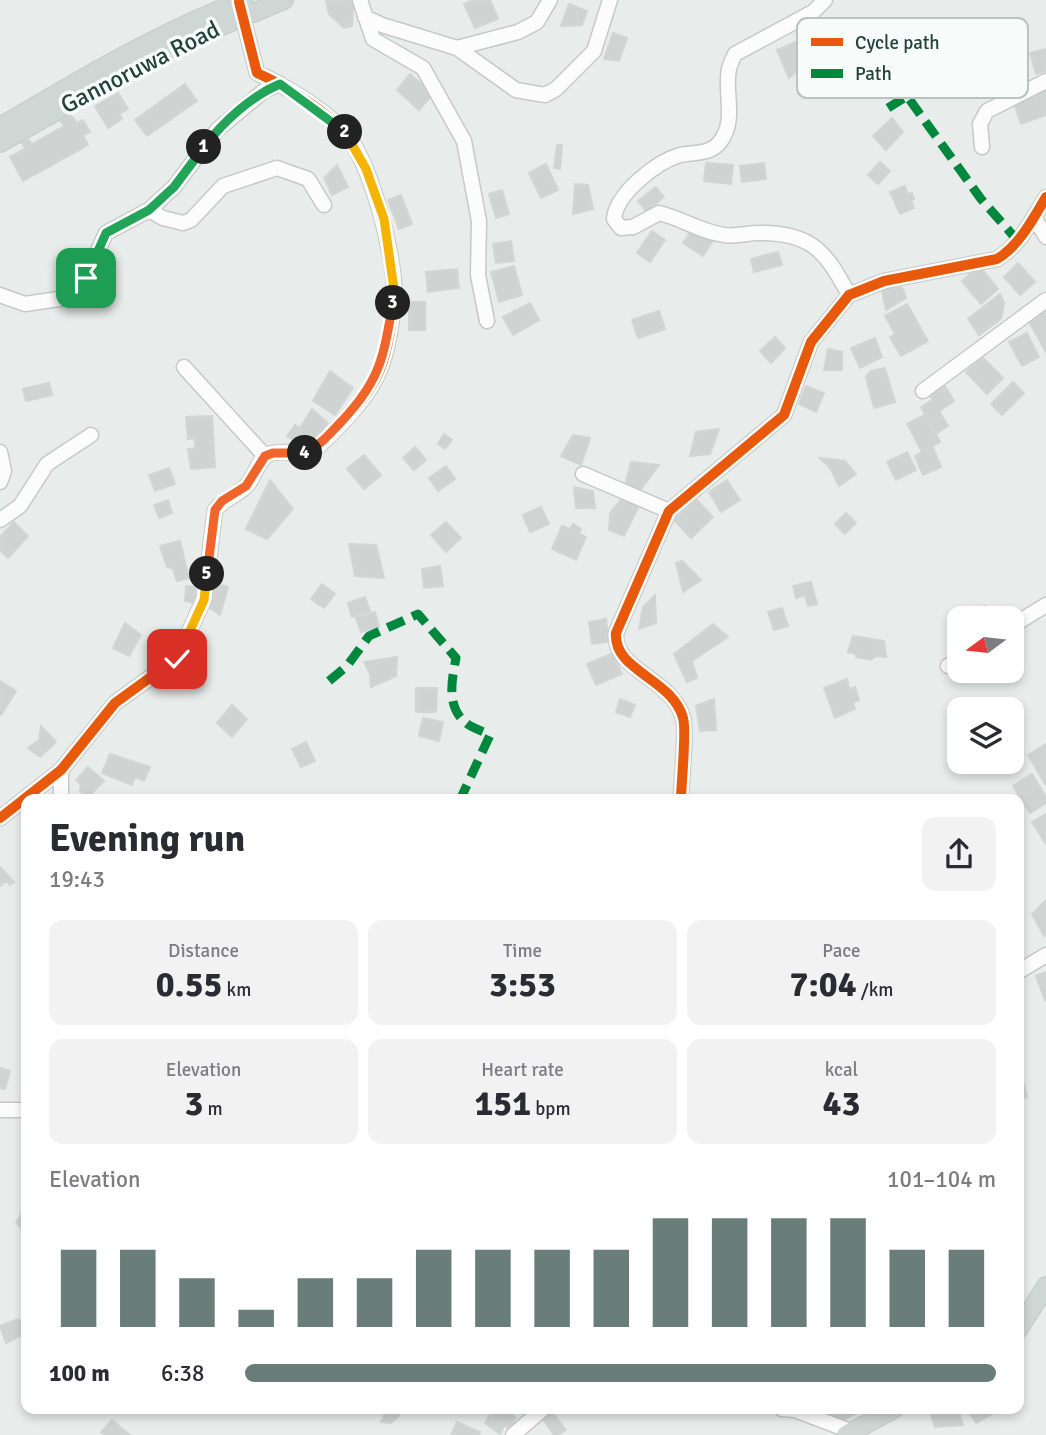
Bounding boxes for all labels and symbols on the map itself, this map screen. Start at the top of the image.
street label: Gannoruwa Road [56,14,224,120]
legend [797,18,1028,98]
text: Cycle path [855,31,940,55]
text: Path [855,62,892,86]
pin: 2 [328,114,362,150]
pin: 1 [186,130,222,164]
pin [56,248,116,308]
pin: 3 [376,286,410,320]
pin: 4 [288,435,322,470]
pin: 5 [190,556,224,592]
north arrow [947,606,1024,682]
pin [147,629,207,689]

